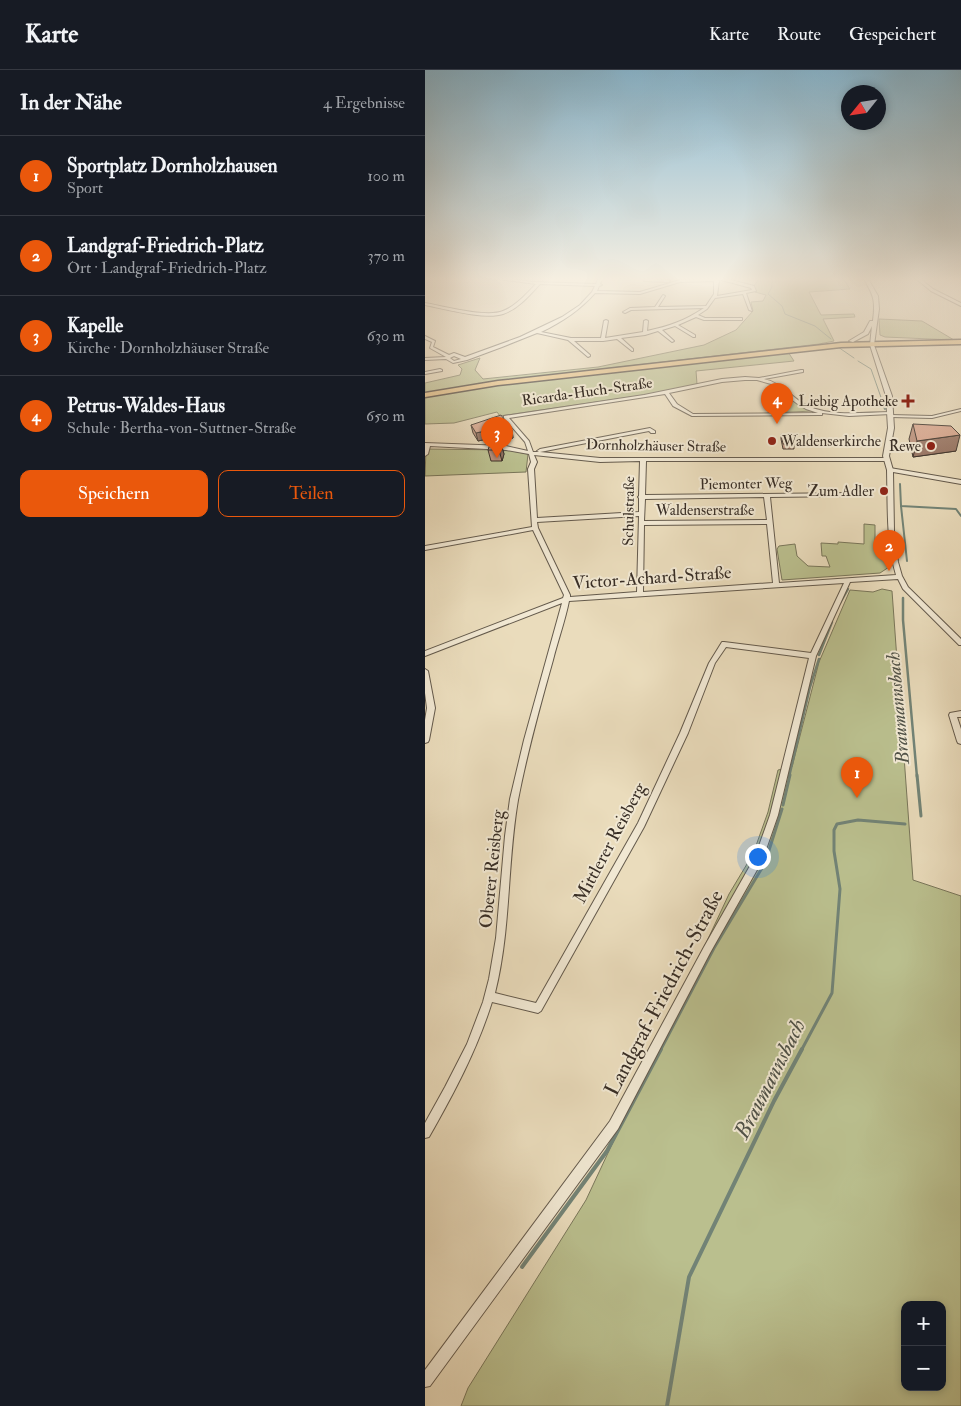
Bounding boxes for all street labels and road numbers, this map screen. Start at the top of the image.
street label: Ricarda-Huch-Straße [520,373,654,411]
street label: Dornholzhäuser Straße [586,435,726,457]
street label: Piemonter Weg [699,474,793,494]
street label: Schulstraße [619,476,639,546]
street label: Waldenserstraße [655,501,754,520]
street label: Victor-Achard-Straße [572,561,733,595]
street label: Mittlerer Reisberg [568,778,652,907]
street label: Oberer Reisberg [474,808,510,929]
street label: Landgraf-Friedrich-Straße [598,885,730,1101]

